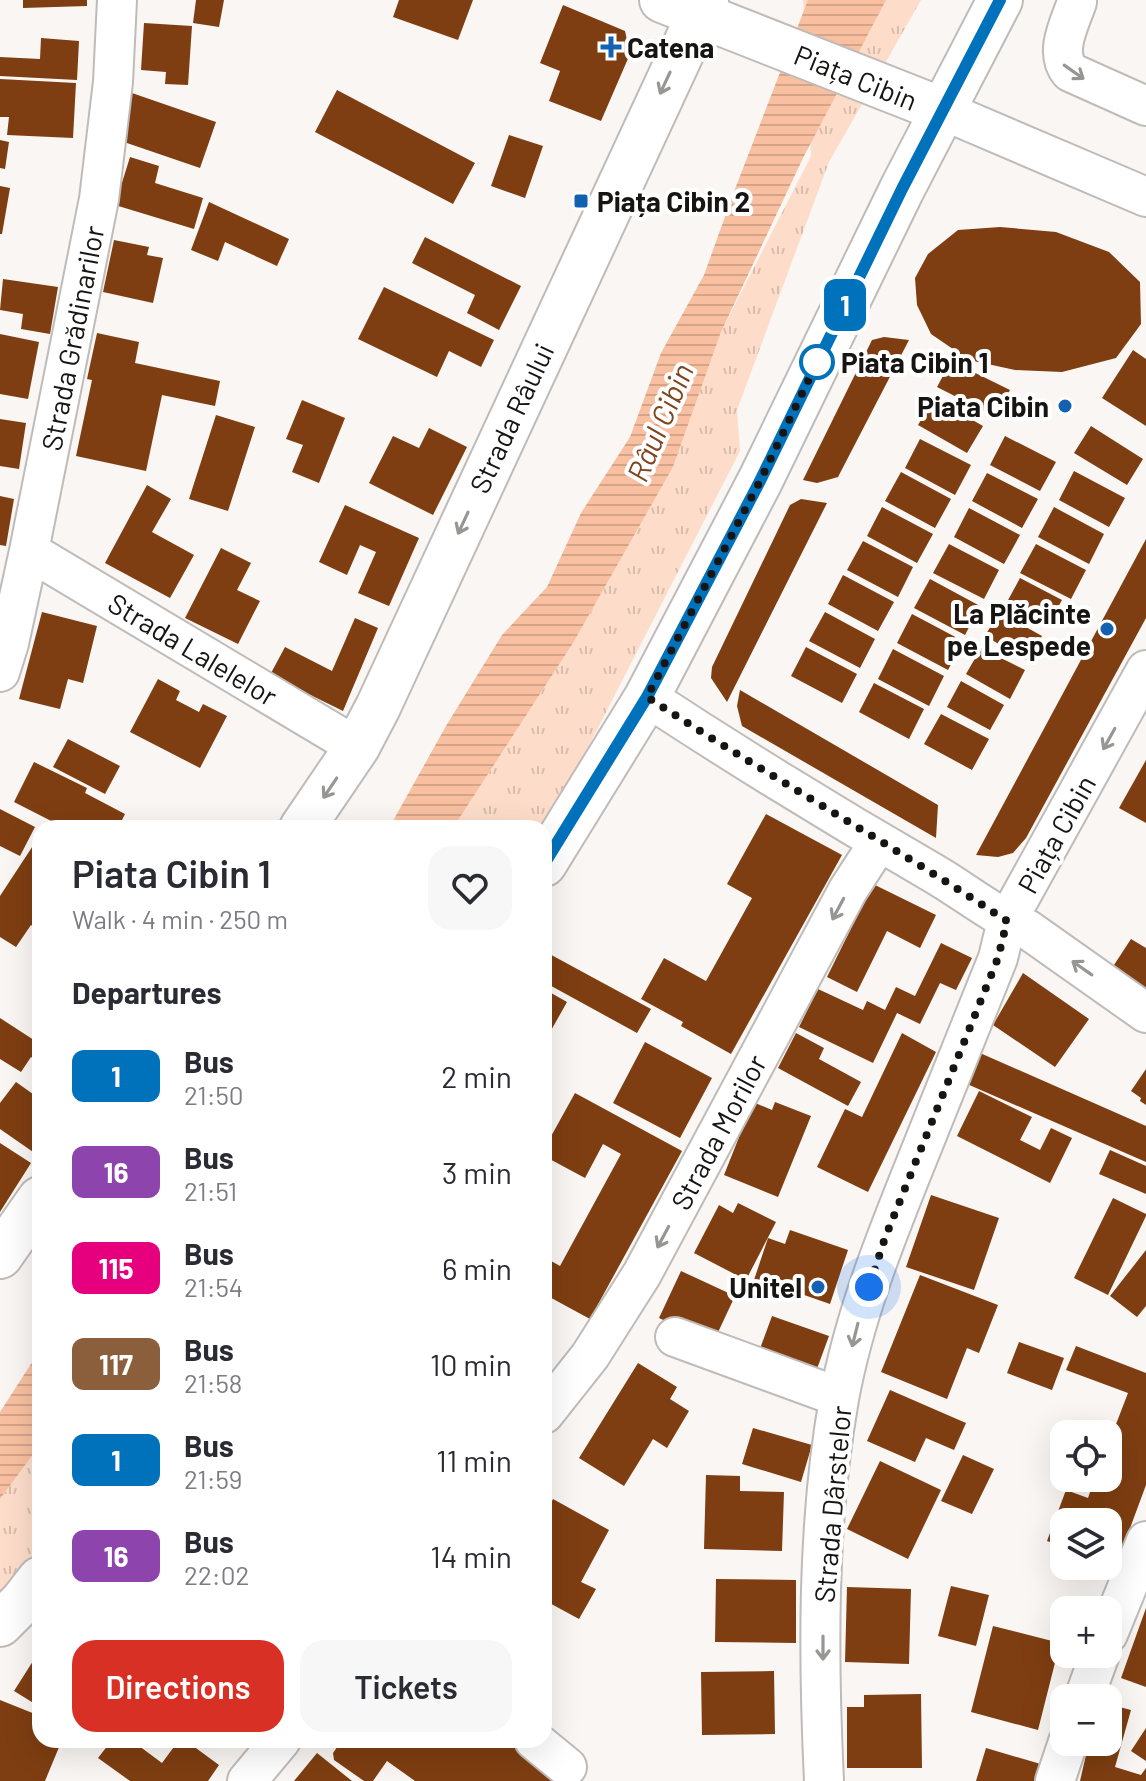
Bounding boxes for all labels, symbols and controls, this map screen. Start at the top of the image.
place label: Catena [627,30,714,64]
street label: Piața Cibin [790,37,922,117]
marker: Catena [602,38,620,56]
one-way arrow [1062,63,1085,80]
one-way arrow [657,71,672,95]
place label: Piața Cibin 2 [597,184,750,218]
marker: Piața Cibin 2 [572,192,590,210]
street label: Strada Grădinarilor [34,223,110,453]
line badge: 1 [819,279,871,331]
text: 1 [840,288,850,322]
street label: Strada Râului [462,338,560,498]
marker: Piata Cibin 1 [800,345,834,379]
place label: Piata Cibin 1 [841,345,988,379]
water label: Râul Cibin [618,357,700,487]
place label: Piata Cibin [917,389,1049,423]
marker: Piata Cibin [1056,397,1074,415]
one-way arrow [455,511,470,535]
street label: Strada Lalelelor [102,585,284,713]
place label: La Plăcinte pe Lespede [947,596,1091,662]
marker: La Plăcinte pe Lespede [1098,620,1116,638]
one-way arrow [1101,727,1117,750]
street label: Piața Cibin [1010,769,1102,899]
one-way arrow [322,776,338,799]
button: heart [428,846,512,930]
text: Piata Cibin 1 [72,850,271,896]
one-way arrow [830,896,845,920]
text: Walk · 4 min · 250 m [72,903,288,934]
one-way arrow [1072,960,1094,976]
text: Departures [72,974,222,1010]
text: Bus [184,1043,234,1079]
street label: Strada Morilor [663,1049,773,1215]
text: 2 min [441,1058,512,1094]
text: 1 [111,1059,121,1093]
text: 21:50 [184,1079,244,1110]
text: Bus [184,1139,234,1175]
text: 3 min [442,1154,512,1190]
text: 16 [104,1155,128,1189]
text: 21:51 [184,1175,237,1206]
one-way arrow [654,1224,670,1248]
text: Bus [184,1235,234,1271]
text: 6 min [442,1250,512,1286]
text: 115 [98,1251,134,1285]
your location [849,1267,889,1307]
place label: Unitel [729,1270,802,1304]
text: 21:54 [184,1271,243,1302]
marker: Unitel [809,1278,827,1296]
one-way arrow [846,1322,861,1348]
text: Bus [184,1331,234,1367]
text: 10 min [430,1346,512,1382]
text: 117 [99,1347,133,1381]
text: 21:58 [184,1367,242,1398]
street label: Strada Dârstelor [806,1404,858,1604]
map controls [1050,1420,1122,1756]
button: locate [1050,1420,1122,1492]
text: Bus [184,1427,234,1463]
text: 11 min [436,1442,512,1478]
text: 1 [111,1443,121,1477]
text: 21:59 [184,1463,242,1494]
button: layers [1050,1508,1122,1580]
text: Bus [184,1523,234,1559]
text: 14 min [430,1538,512,1574]
text: 16 [104,1539,128,1573]
text: 22:02 [184,1559,249,1590]
button: + [1050,1596,1122,1668]
one-way arrow [815,1634,831,1661]
button: Directions [72,1640,284,1732]
button: Tickets [300,1640,512,1732]
button: − [1050,1684,1122,1756]

